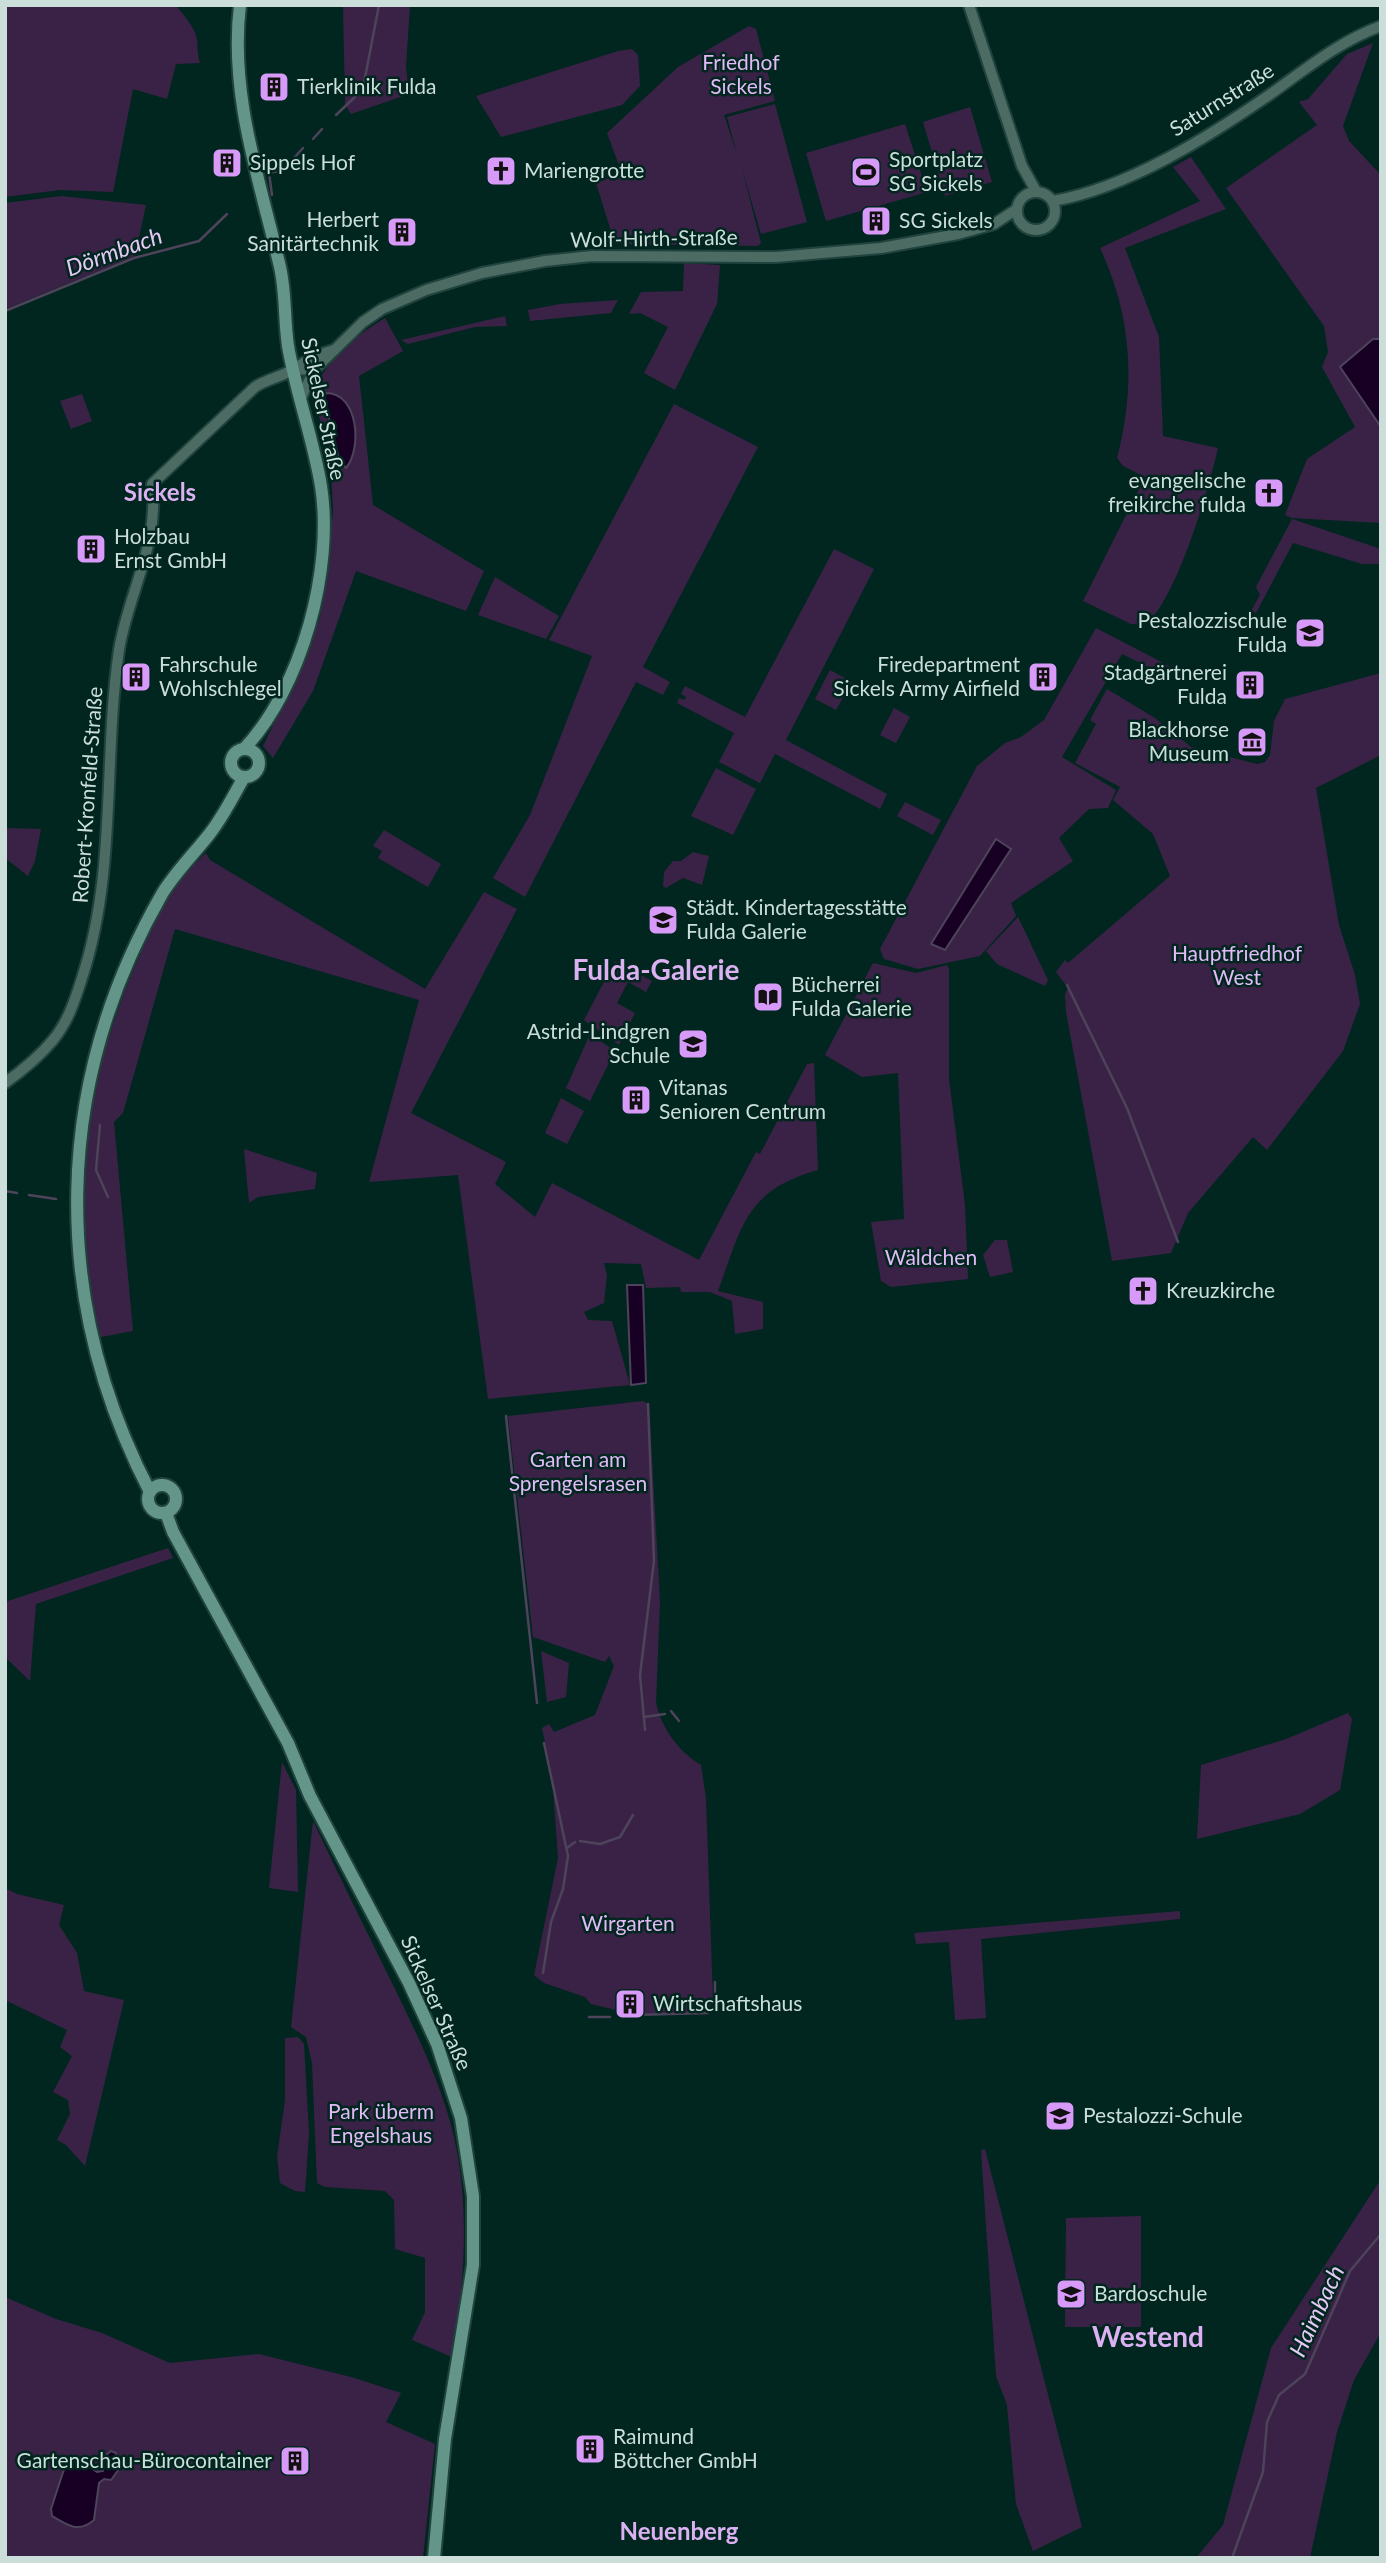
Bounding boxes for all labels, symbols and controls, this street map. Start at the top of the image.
park label: Friedhof Sickels [702,49,780,98]
street label: Saturnstraße [1165,57,1278,141]
building icon: Tierklinik Fulda [257,70,291,104]
place label: Tierklinik Fulda [297,73,437,98]
building icon: Sippels Hof [210,146,244,180]
place label: Sportplatz SG Sickels [889,146,983,195]
place label: Sippels Hof [250,149,356,174]
church icon: Mariengrotte [484,154,518,188]
sports icon: Sportplatz SG Sickels [849,155,883,189]
place label: Mariengrotte [524,157,644,182]
building icon: SG Sickels [859,204,893,238]
place label: Herbert Sanitärtechnik [247,206,379,255]
place label: SG Sickels [899,207,993,232]
building icon: Herbert Sanitärtechnik [385,215,419,249]
water label: Dörmbach [62,221,166,281]
street label: Wolf-Hirth-Straße [570,224,738,251]
street label: Sickelser Straße [297,335,352,482]
place label: evangelische freikirche fulda [1108,467,1246,516]
church icon: evangelische freikirche fulda [1252,476,1286,510]
district label: Sickels [124,477,196,506]
place label: Holzbau Ernst GmbH [114,523,227,572]
building icon: Holzbau Ernst GmbH [74,532,108,566]
place label: Pestalozzischule Fulda [1138,607,1287,656]
school or university icon: Pestalozzischule Fulda [1293,616,1327,650]
place label: Fahrschule Wohlschlegel [159,651,282,700]
place label: Firedepartment Sickels Army Airfield [833,651,1020,700]
place label: Stadgärtnerei Fulda [1104,659,1227,708]
building icon: Fahrschule Wohlschlegel [119,660,153,694]
building icon: Firedepartment Sickels Army Airfield [1026,660,1060,694]
building icon: Stadgärtnerei Fulda [1233,668,1267,702]
street label: Robert-Kronfeld-Straße [66,686,107,904]
place label: Blackhorse Museum [1128,716,1229,765]
museum icon: Blackhorse Museum [1235,725,1269,759]
place label: Städt. Kindertagesstätte Fulda Galerie [686,894,907,943]
school or university icon: Städt. Kindertagesstätte Fulda Galerie [646,903,680,937]
park label: Hauptfriedhof West [1172,940,1303,989]
district label: Fulda-Galerie [572,952,740,986]
place label: Bücherrei Fulda Galerie [791,971,912,1020]
library icon: Bücherrei Fulda Galerie [751,980,785,1014]
place label: Astrid-Lindgren Schule [527,1018,670,1067]
school or university icon: Astrid-Lindgren Schule [676,1027,710,1061]
place label: Vitanas Senioren Centrum [659,1074,826,1123]
building icon: Vitanas Senioren Centrum [619,1083,653,1117]
park label: Wäldchen [885,1244,977,1269]
church icon: Kreuzkirche [1126,1274,1160,1308]
place label: Kreuzkirche [1166,1277,1275,1302]
park label: Garten am Sprengelsrasen [509,1446,647,1495]
park label: Wirgarten [581,1910,675,1935]
street label: Sickelser Straße [396,1931,478,2074]
building icon: Wirtschaftshaus [613,1987,647,2021]
place label: Wirtschaftshaus [653,1990,802,2015]
park label: Park überm Engelshaus [328,2098,434,2147]
school or university icon: Pestalozzi-Schule [1043,2099,1077,2133]
place label: Pestalozzi-Schule [1083,2102,1243,2127]
water label: Haimbach [1283,2260,1349,2361]
school or university icon: Bardoschule [1054,2277,1088,2311]
place label: Bardoschule [1094,2280,1207,2305]
district label: Westend [1092,2319,1204,2353]
place label: Raimund Böttcher GmbH [613,2423,758,2472]
building icon: Raimund Böttcher GmbH [573,2432,607,2466]
building icon: Gartenschau-Bürocontainer [278,2444,312,2478]
place label: Gartenschau-Bürocontainer [17,2447,272,2472]
district label: Neuenberg [620,2516,739,2545]

